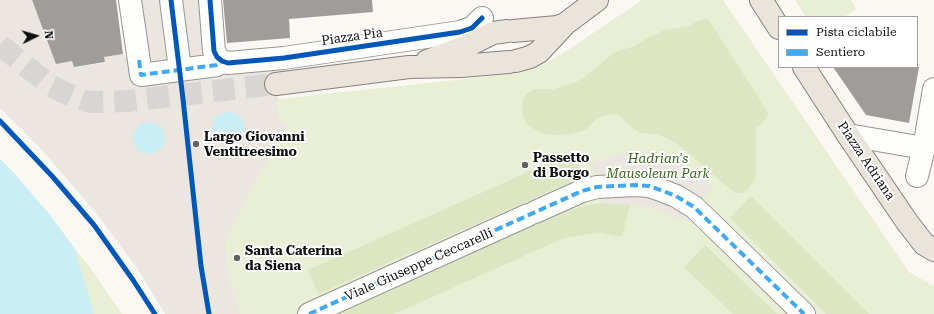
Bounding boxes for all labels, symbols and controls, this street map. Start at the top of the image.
north arrow [16,16,56,56]
legend [778,16,918,68]
street label: Piazza Pia [320,25,384,49]
text: Pista ciclabile [816,25,897,39]
text: N [42,30,55,40]
text: Sentiero [816,45,865,59]
street label: Piazza Adriana [834,119,898,203]
place label: Largo Giovanni Ventitreesimo [204,129,305,160]
marker: Largo Giovanni Ventitreesimo [191,139,201,149]
place label: Passetto di Borgo [533,150,589,181]
park label: Hadrian's Mausoleum Park [607,151,709,182]
marker: Passetto di Borgo [520,160,530,170]
street label: Viale Giuseppe Ceccarelli [343,225,495,305]
place label: Santa Caterina da Siena [245,243,342,274]
marker: Santa Caterina da Siena [232,253,242,263]

